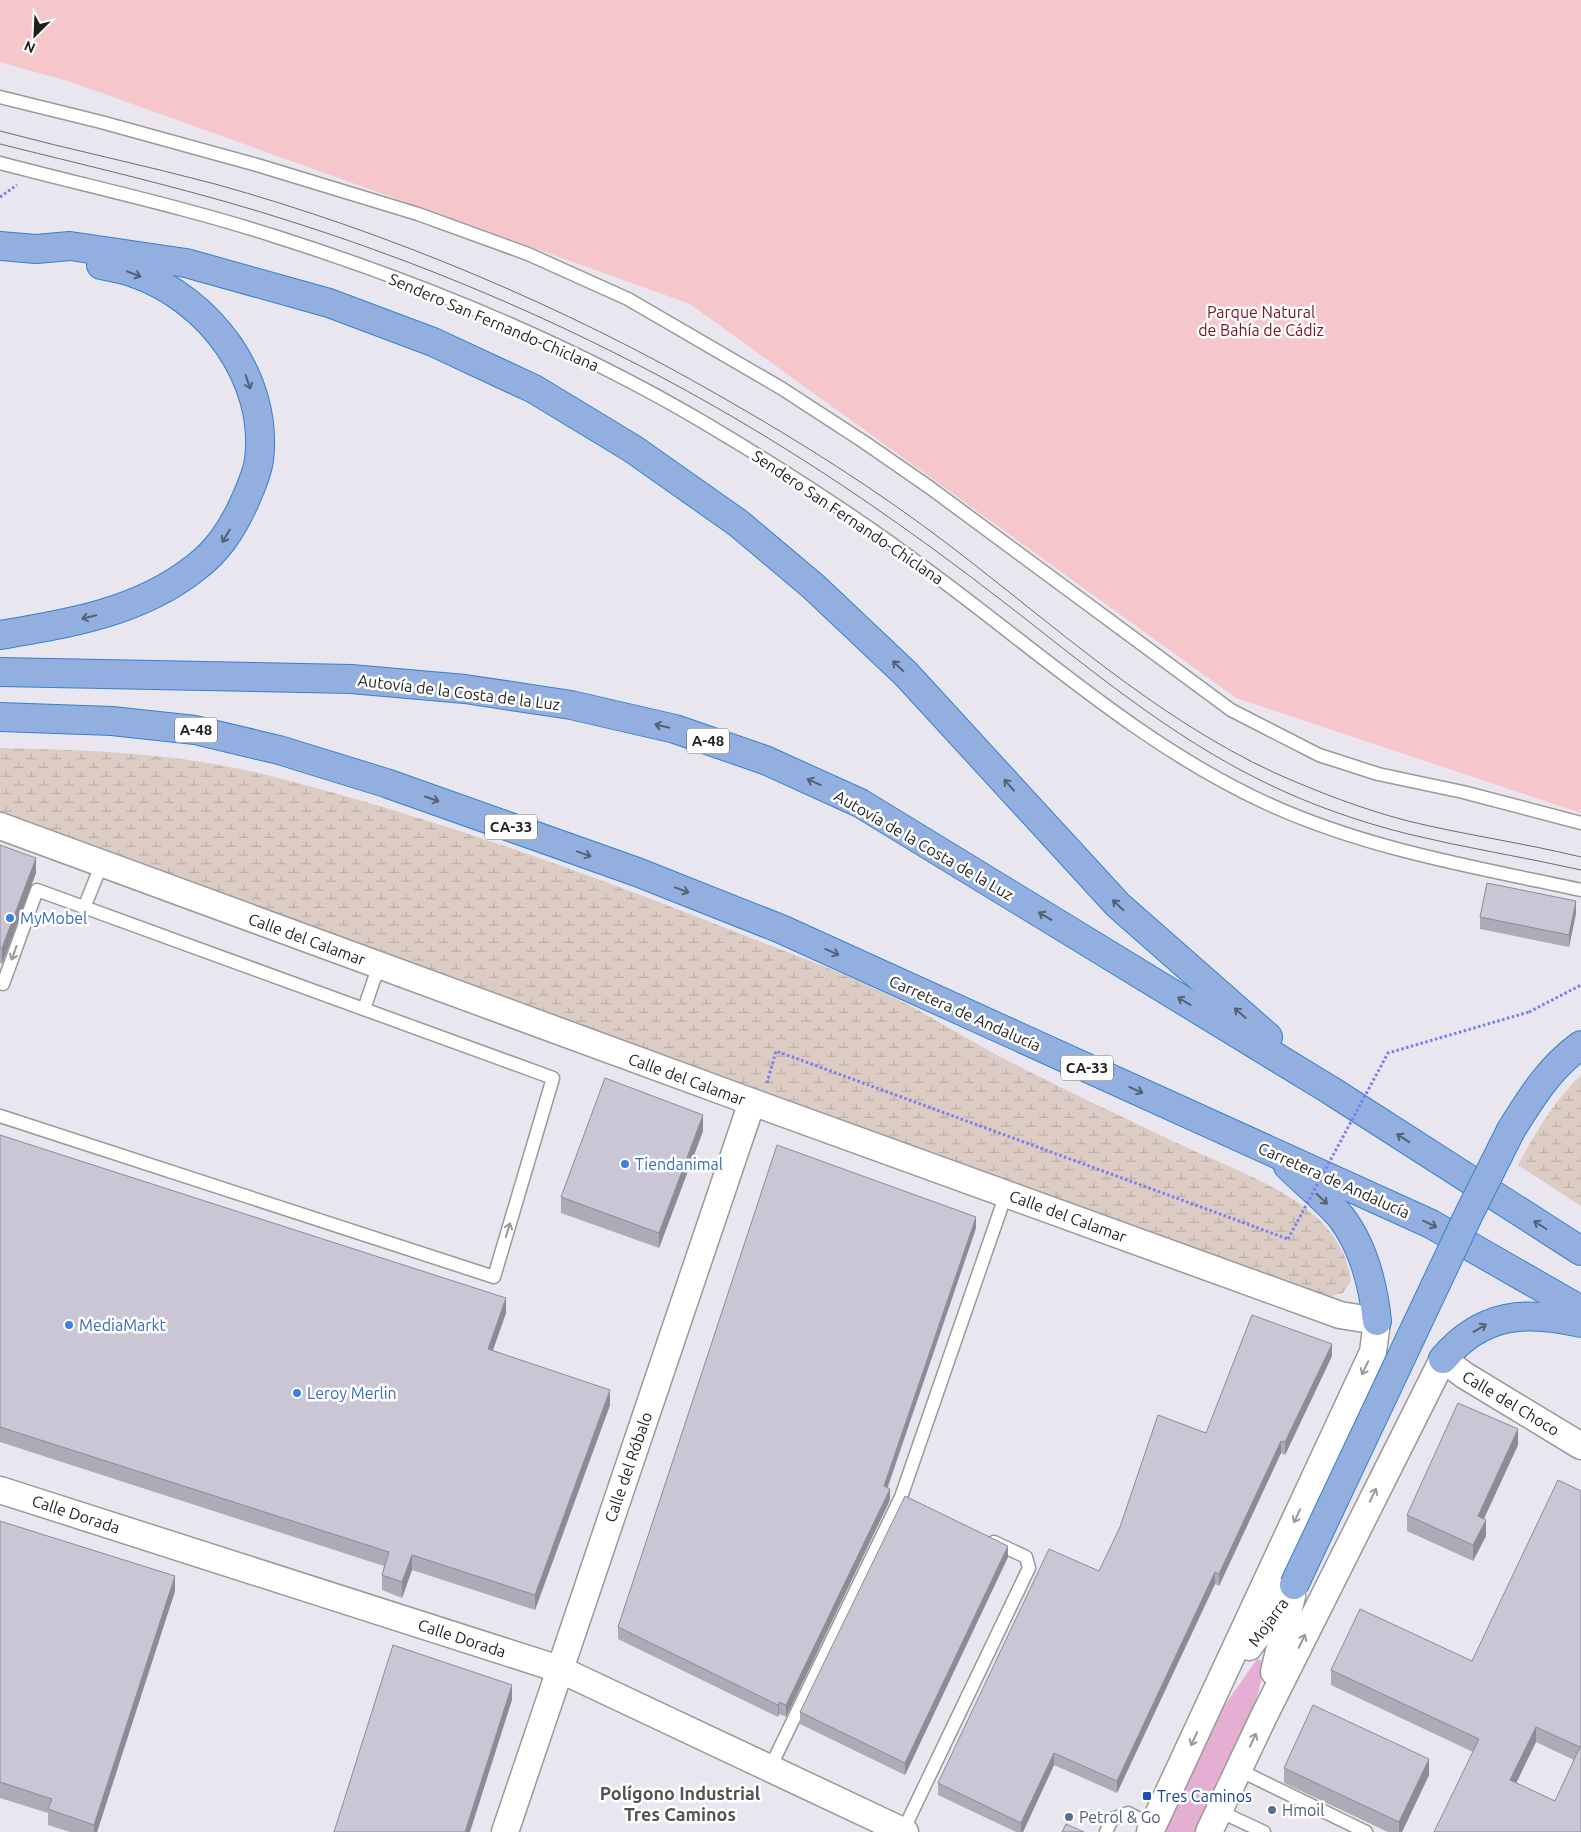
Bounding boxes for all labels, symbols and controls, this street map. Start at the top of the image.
north arrow [10,10,60,60]
text: N [22,37,38,56]
one-way arrow [126,270,141,279]
street label: Sendero San Fernando-Chiclana [386,270,602,374]
park label: Parque Natural de Bahía de Cádiz [1198,303,1324,339]
one-way arrow [244,374,254,390]
street label: Sendero San Fernando-Chiclana [749,446,947,588]
one-way arrow [220,529,231,543]
one-way arrow [81,612,97,622]
one-way arrow [891,660,904,672]
street label: Autovía de la Costa de la Luz [357,671,561,713]
road number: A-48 [175,718,217,742]
one-way arrow [654,721,670,730]
road number: A-48 [687,728,729,754]
one-way arrow [807,777,822,787]
one-way arrow [1004,779,1015,792]
street label: Autovía de la Costa de la Luz [831,786,1017,904]
one-way arrow [423,795,439,804]
road number: CA-33 [485,814,537,840]
one-way arrow [576,850,592,859]
one-way arrow [674,886,689,895]
one-way arrow [1112,899,1125,911]
place label: MyMobel [20,909,87,927]
street label: Calle del Calamar [246,909,368,969]
one-way arrow [1039,911,1053,921]
marker: MyMobel [4,912,16,924]
one-way arrow [9,944,18,960]
one-way arrow [824,948,839,957]
street label: Carretera de Andalucía [886,971,1044,1055]
one-way arrow [1177,995,1191,1005]
one-way arrow [1234,1007,1247,1018]
street label: Calle del Calamar [626,1049,748,1109]
road number: CA-33 [1061,1056,1113,1080]
one-way arrow [1128,1086,1143,1095]
one-way arrow [1396,1132,1410,1143]
street label: Carretera de Andalucía [1255,1138,1413,1222]
place label: Tiendanimal [635,1155,723,1173]
marker: Tiendanimal [619,1158,631,1170]
street label: Calle del Calamar [1007,1186,1129,1246]
one-way arrow [1316,1193,1328,1205]
one-way arrow [1422,1220,1437,1229]
one-way arrow [1533,1220,1547,1230]
one-way arrow [504,1222,514,1238]
place label: MediaMarkt [79,1316,166,1334]
marker: MediaMarkt [63,1319,75,1331]
one-way arrow [1472,1323,1486,1333]
one-way arrow [1360,1360,1370,1375]
street label: Calle del Choco [1459,1367,1563,1439]
place label: Leroy Merlin [307,1384,397,1402]
marker: Leroy Merlin [291,1387,303,1399]
street label: Calle del Róbalo [601,1410,655,1524]
one-way arrow [1369,1488,1379,1503]
street label: Calle Dorada [30,1491,122,1537]
one-way arrow [1292,1508,1302,1523]
street label: Mojarra [1244,1594,1292,1650]
street label: Calle Dorada [416,1615,508,1661]
one-way arrow [1297,1633,1307,1648]
one-way arrow [1189,1731,1199,1746]
one-way arrow [1248,1733,1258,1748]
district label: Polígono Industrial Tres Caminos [600,1783,761,1824]
place label: Tres Caminos [1157,1787,1252,1805]
marker: Tres Caminos [1141,1790,1153,1802]
place label: Hmoil [1282,1801,1324,1819]
marker: Hmoil [1266,1804,1278,1816]
place label: Petrol & Go [1079,1808,1161,1826]
marker: Petrol & Go [1063,1811,1075,1823]

